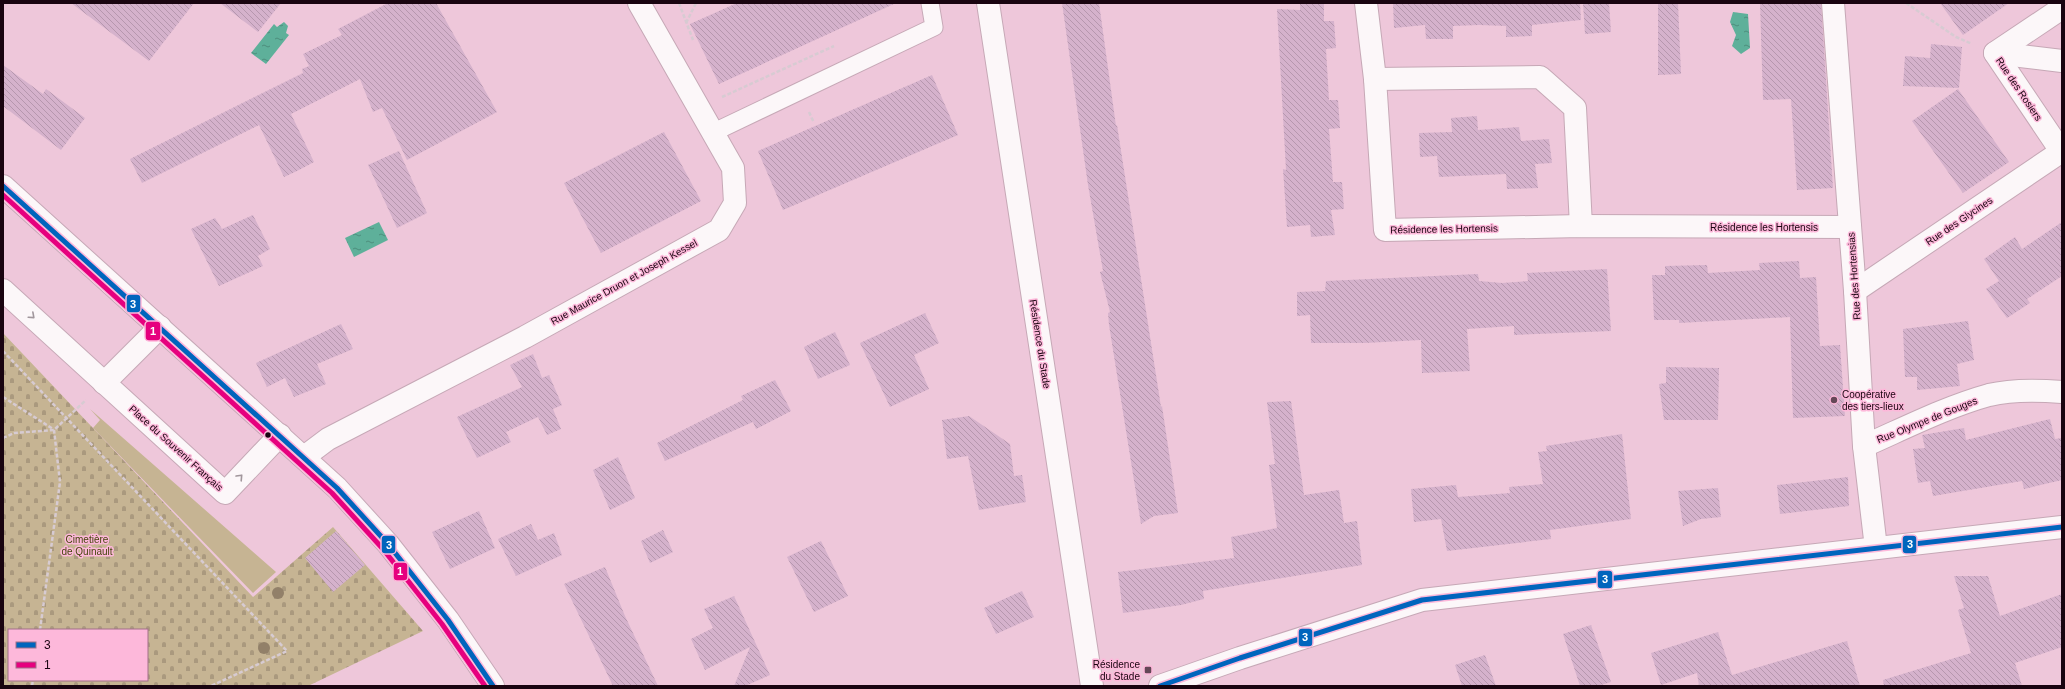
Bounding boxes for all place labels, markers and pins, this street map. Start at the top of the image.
place label: Coopérative des tiers-lieux [1842,389,1904,412]
marker: Coopérative des tiers-lieux [1829,395,1839,405]
unlabelled marker [263,430,273,440]
place label: Résidence du Stade [1093,659,1140,682]
marker: Résidence du Stade [1143,665,1153,675]

